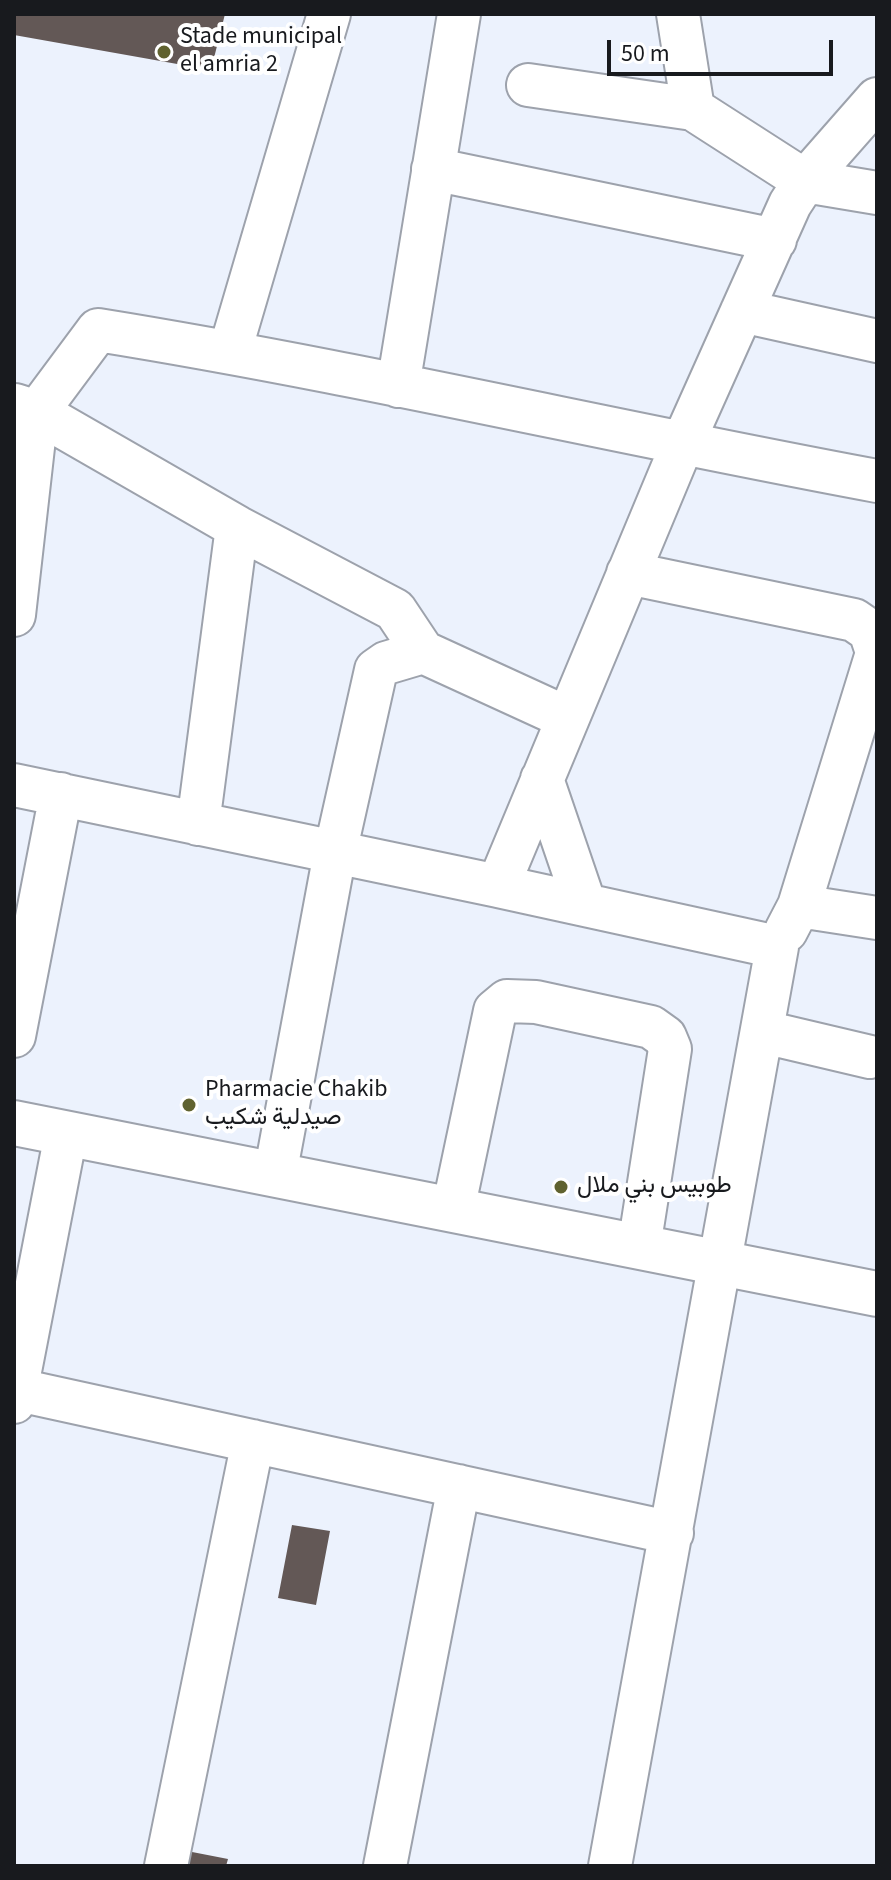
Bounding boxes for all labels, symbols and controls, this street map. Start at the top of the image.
place label: Stade municipal el amria 2 [180,24,342,80]
scale bar [611,24,837,74]
text: 50 m [621,36,670,71]
marker: Stade municipal el amria 2 [155,43,173,61]
place label: Pharmacie Chakib صيدلية شكيب [205,1077,388,1133]
marker: Pharmacie Chakib صيدلية شكيب [180,1096,198,1114]
place label: طوبيس بني ملال [577,1173,732,1201]
marker: طوبيس بني ملال [552,1178,570,1196]

